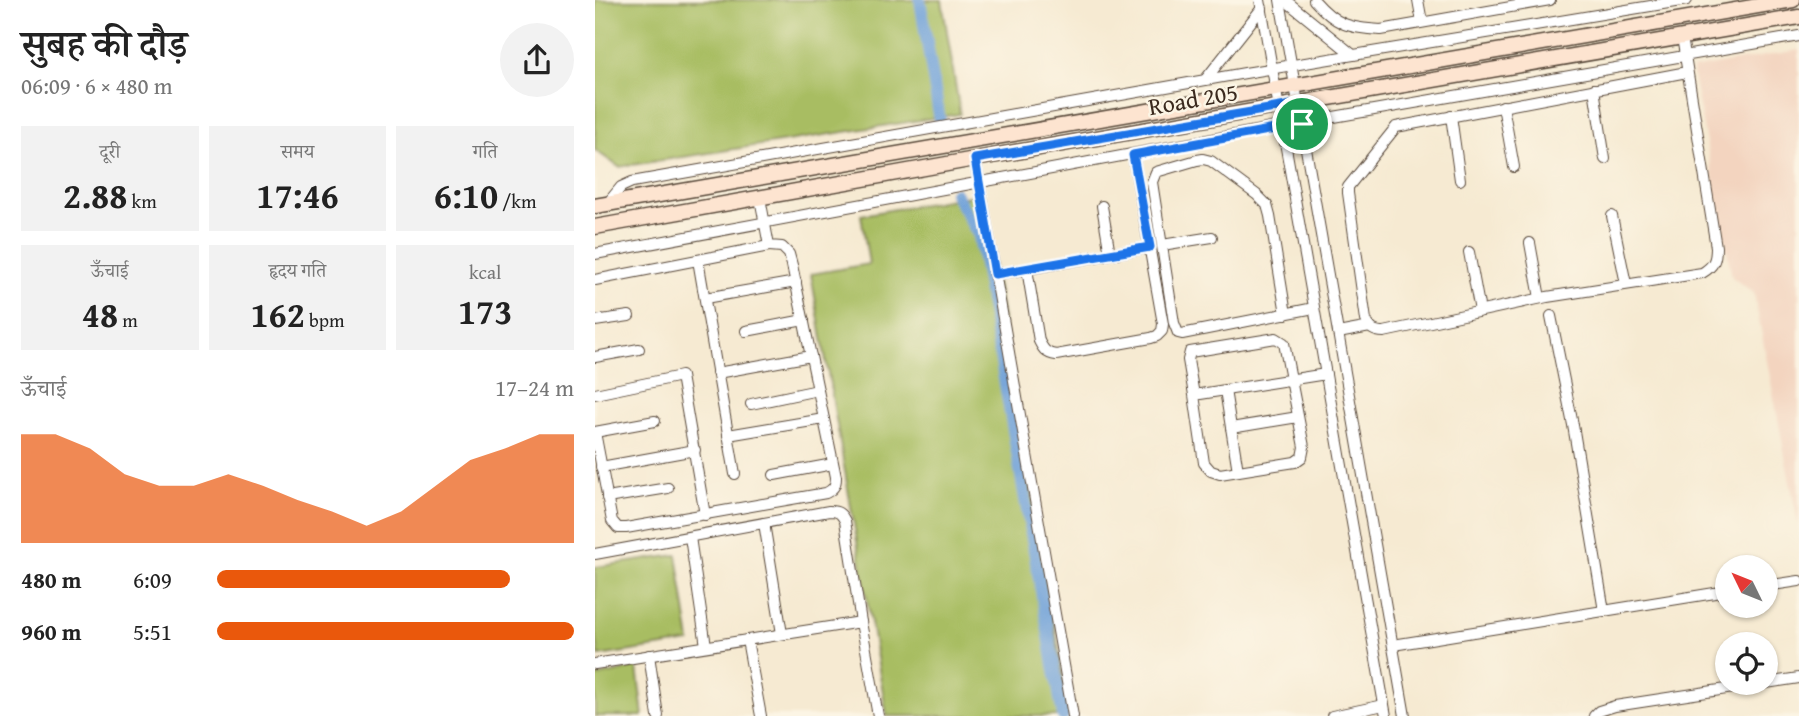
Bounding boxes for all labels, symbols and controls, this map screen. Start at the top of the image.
text: सुबह की दौड़ [21,15,187,71]
button: share [500,23,574,97]
text: 06:09 · 6 × 480 m [21,69,173,102]
street label: Road 205 [1146,74,1240,124]
pin [1272,94,1332,154]
icon: arrive [1283,105,1321,143]
text: दूरी [100,137,120,165]
text: समय [281,137,314,165]
text: गति [473,137,498,165]
text: 2.88 [63,170,127,221]
text: 17:46 [256,170,339,221]
text: 6:10 [434,170,498,221]
text: km [127,187,157,215]
text: /km [498,187,536,215]
text: ऊँचाई [91,256,129,284]
text: हृदय गति [269,256,326,284]
text: kcal [469,258,501,286]
text: 173 [458,286,512,337]
text: 48 [82,289,118,340]
text: 162 [250,289,305,340]
text: m [118,306,138,334]
text: bpm [305,306,345,334]
text: ऊँचाई [21,371,66,404]
text: 17–24 m [495,371,574,404]
north arrow [1715,555,1778,618]
map controls [1715,555,1778,695]
text: 480 m [21,563,82,596]
text: 6:09 [133,563,172,596]
text: 960 m [21,615,82,648]
text: 5:51 [133,615,172,648]
button: locate [1715,632,1778,695]

